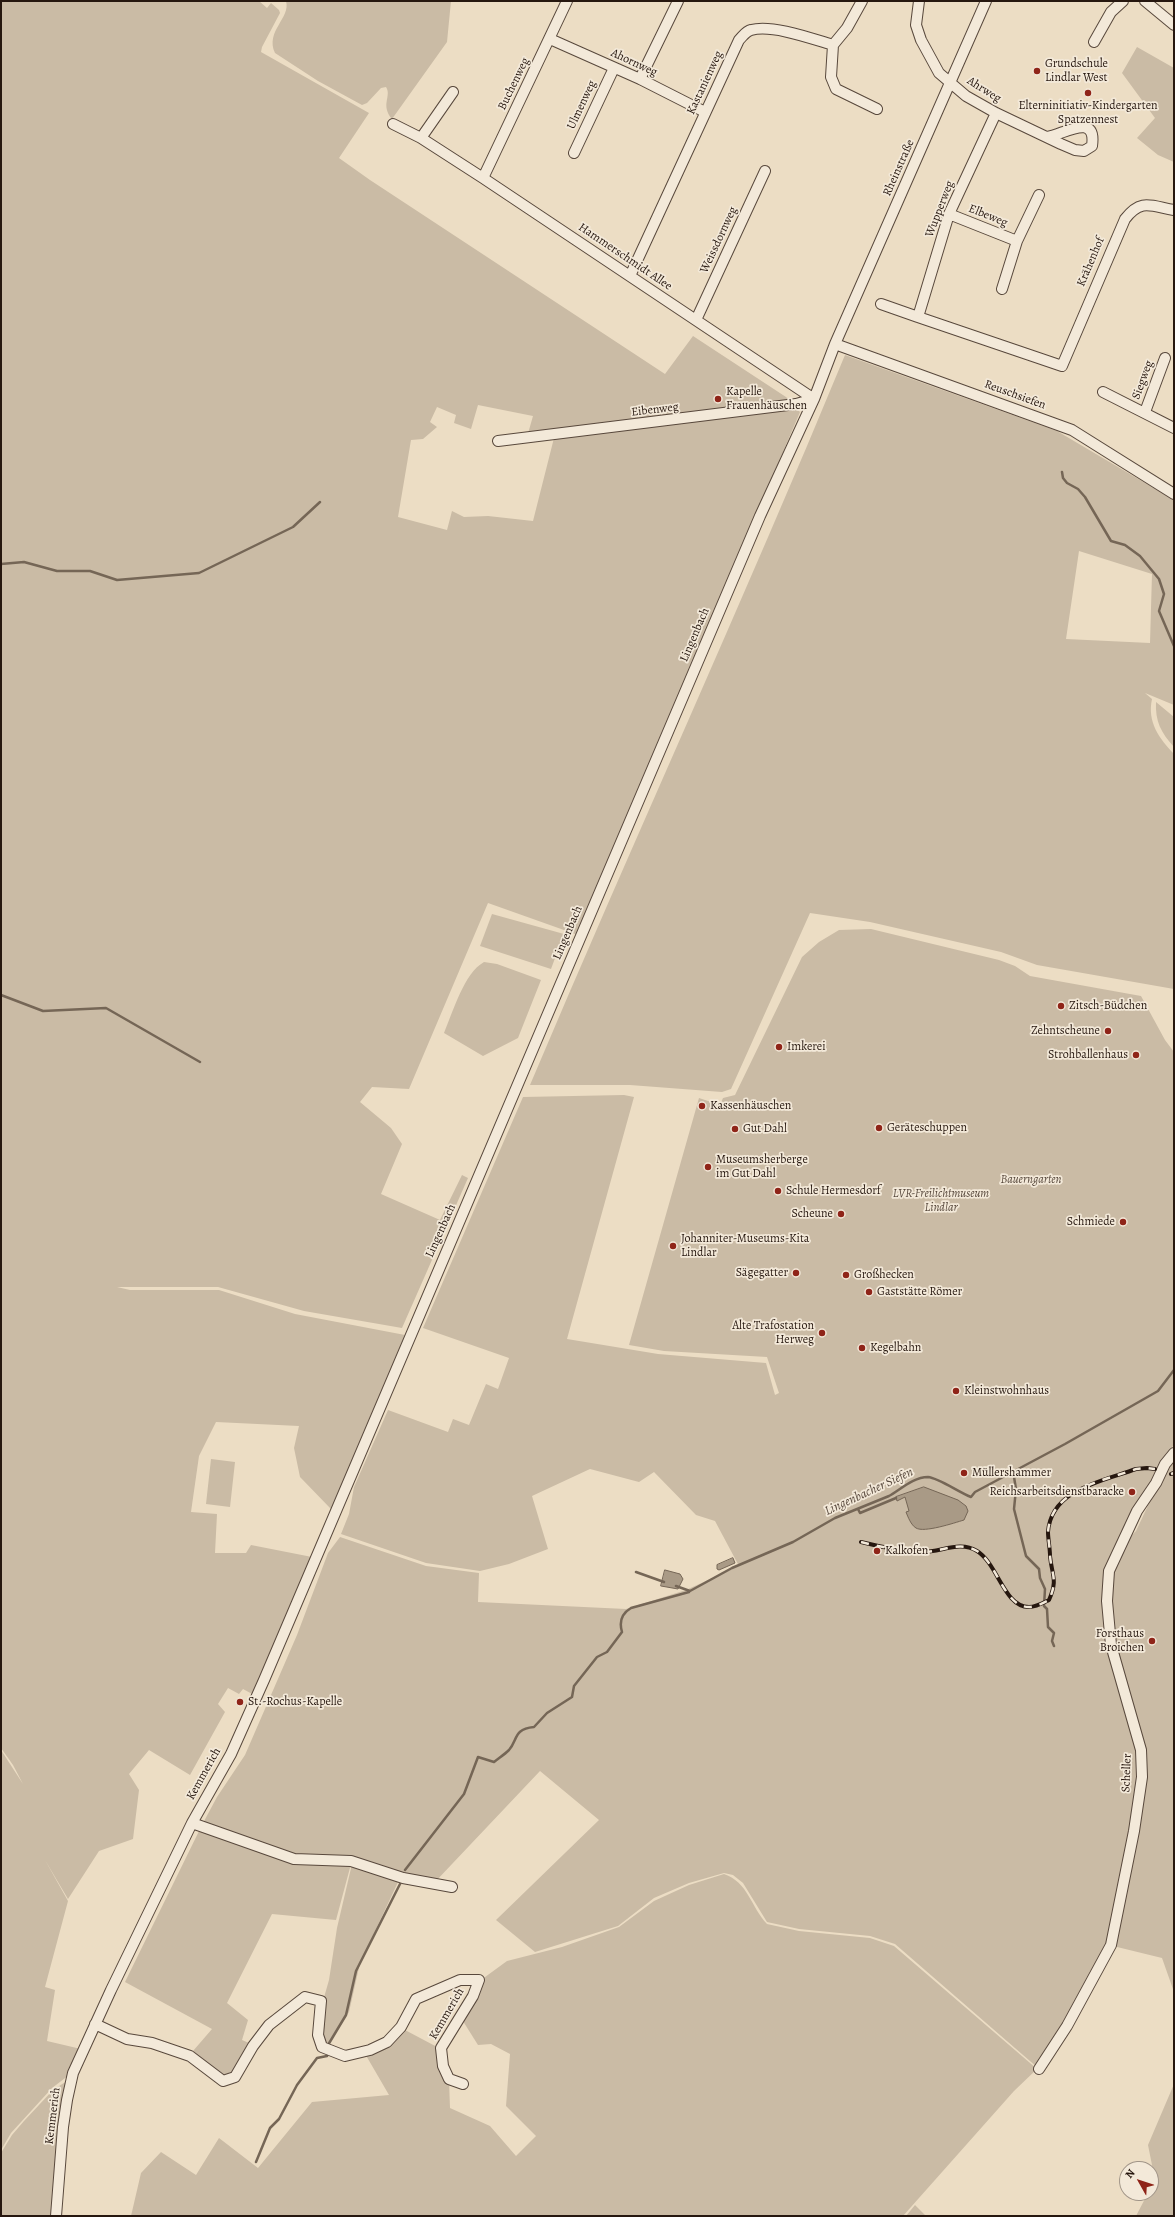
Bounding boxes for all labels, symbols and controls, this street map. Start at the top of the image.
street label: Ahornweg [608,46,660,80]
street label: Kastanienweg [684,49,726,117]
street label: Buchenweg [495,55,533,113]
place label: Grundschule Lindlar West [1045,57,1108,85]
marker: Grundschule Lindlar West [1032,66,1042,76]
street label: Ahrweg [964,74,1004,106]
street label: Ulmenweg [564,78,600,132]
marker: Elterninitiativ-Kindergarten Spatzennest [1083,88,1093,98]
place label: Elterninitiativ-Kindergarten Spatzennest [1018,99,1158,127]
street label: Rheinstraße [880,138,918,198]
street label: Wupperweg [923,179,957,239]
street label: Elbeweg [966,202,1010,230]
street label: Weissdornweg [697,205,741,275]
street label: Hammerschmidt Allee [575,220,675,294]
street label: Krähenhof [1074,235,1108,289]
street label: Siegweg [1129,359,1157,401]
street label: Reuschsiefen [982,377,1048,413]
place label: Kapelle Frauenhäuschen [726,385,807,413]
marker: Kapelle Frauenhäuschen [713,394,723,404]
street label: Eibenweg [631,400,679,420]
street label: Lingenbach [677,606,713,664]
street label: Lingenbach [550,904,586,962]
place label: Zitsch-Büdchen [1069,999,1147,1013]
marker: Zitsch-Büdchen [1056,1001,1066,1011]
place label: Zehntscheune [1031,1024,1100,1038]
marker: Zehntscheune [1103,1026,1113,1036]
place label: Imkerei [787,1040,826,1054]
marker: Imkerei [774,1042,784,1052]
place label: Strohballenhaus [1048,1048,1128,1062]
marker: Strohballenhaus [1131,1050,1141,1060]
place label: Kassenhäuschen [710,1099,791,1113]
marker: Kassenhäuschen [697,1101,707,1111]
place label: Geräteschuppen [887,1121,967,1135]
place label: Gut Dahl [743,1122,787,1136]
marker: Geräteschuppen [874,1123,884,1133]
marker: Gut Dahl [730,1124,740,1134]
place label: Museumsherberge im Gut Dahl [716,1153,808,1181]
marker: Museumsherberge im Gut Dahl [703,1162,713,1172]
park label: Bauerngarten [1000,1173,1062,1187]
place label: Schule Hermesdorf [786,1184,881,1198]
marker: Schule Hermesdorf [773,1186,783,1196]
park label: LVR-Freilichtmuseum Lindlar [893,1187,989,1215]
street label: Lingenbach [423,1202,459,1260]
place label: Scheune [792,1207,833,1221]
marker: Scheune [836,1209,846,1219]
place label: Schmiede [1067,1215,1115,1229]
marker: Schmiede [1118,1217,1128,1227]
place label: Johanniter-Museums-Kita Lindlar [681,1232,809,1260]
marker: Johanniter-Museums-Kita Lindlar [668,1241,678,1251]
place label: Sägegatter [736,1266,788,1280]
marker: Sägegatter [791,1268,801,1278]
place label: Großhecken [854,1268,914,1282]
marker: Großhecken [841,1270,851,1280]
place label: Gaststätte Römer [877,1285,962,1299]
marker: Gaststätte Römer [864,1287,874,1297]
place label: Alte Trafostation Herweg [732,1319,814,1347]
marker: Alte Trafostation Herweg [817,1328,827,1338]
place label: Kegelbahn [870,1341,921,1355]
marker: Kegelbahn [857,1343,867,1353]
place label: Kleinstwohnhaus [964,1384,1049,1398]
marker: Kleinstwohnhaus [951,1386,961,1396]
water label: Lingenbacher Siefen [822,1465,916,1519]
place label: Müllershammer [972,1466,1051,1480]
marker: Müllershammer [959,1468,969,1478]
place label: Reichsarbeitsdienstbaracke [990,1485,1124,1499]
marker: Reichsarbeitsdienstbaracke [1127,1487,1137,1497]
place label: Kalkofen [885,1544,928,1558]
marker: Kalkofen [872,1546,882,1556]
place label: Forsthaus Broichen [1096,1627,1144,1655]
marker: Forsthaus Broichen [1147,1636,1157,1646]
place label: St.-Rochus-Kapelle [248,1695,342,1709]
marker: St.-Rochus-Kapelle [235,1697,245,1707]
street label: Kemmerich [184,1745,224,1803]
street label: Scheller [1119,1753,1135,1793]
street label: Kemmerich [426,1986,468,2042]
street label: Kemmerich [42,2087,64,2145]
north arrow [1119,2161,1159,2201]
text: N [1122,2166,1138,2182]

